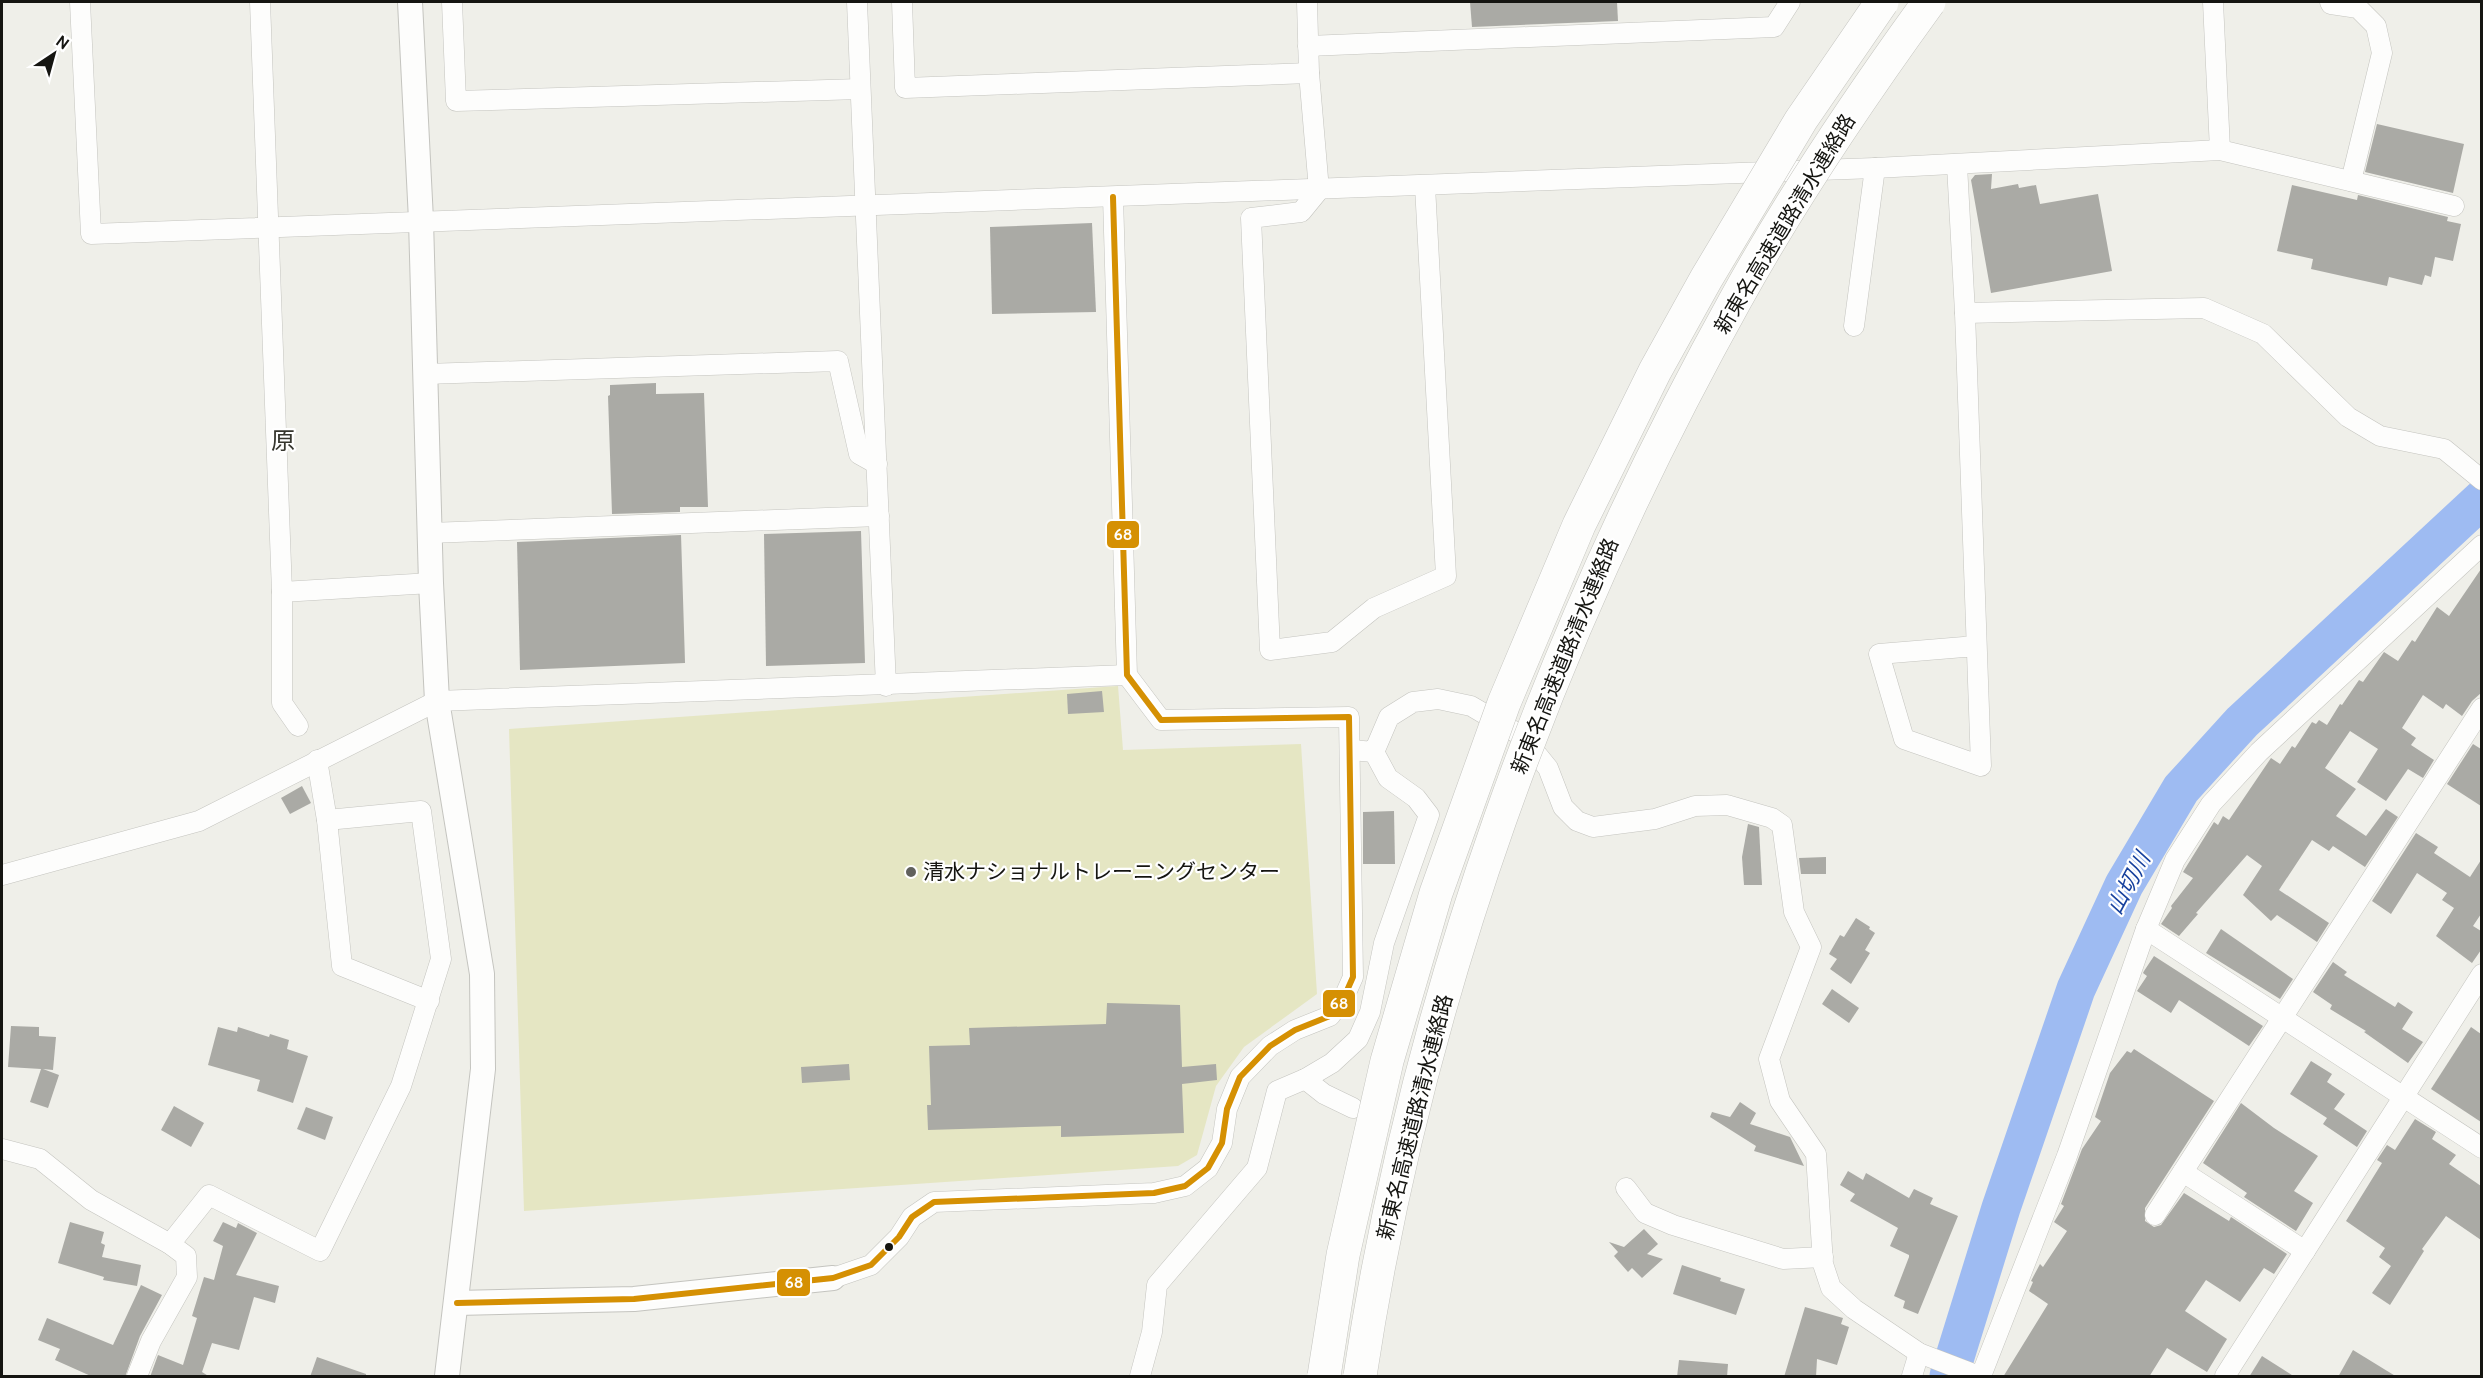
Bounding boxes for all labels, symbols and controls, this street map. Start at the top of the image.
north arrow [24,24,84,84]
text: N [52,31,73,53]
street label: 新東名高速道路清水連絡路 [1709,109,1860,338]
district label: 原 [271,426,295,455]
line badge: 68 [1106,520,1140,549]
text: 68 [1114,525,1132,544]
street label: 新東名高速道路清水連絡路 [1506,534,1623,777]
water label: 山切川 [2101,846,2157,919]
place label: 清水ナショナルトレーニングセンター [923,859,1280,884]
marker: 清水ナショナルトレーニングセンター [904,865,918,879]
line badge: 68 [1322,989,1356,1018]
street label: 新東名高速道路清水連絡路 [1372,992,1457,1242]
text: 68 [1330,994,1348,1013]
unlabelled marker [883,1241,895,1253]
line badge: 68 [776,1268,811,1297]
text: 68 [785,1273,803,1292]

